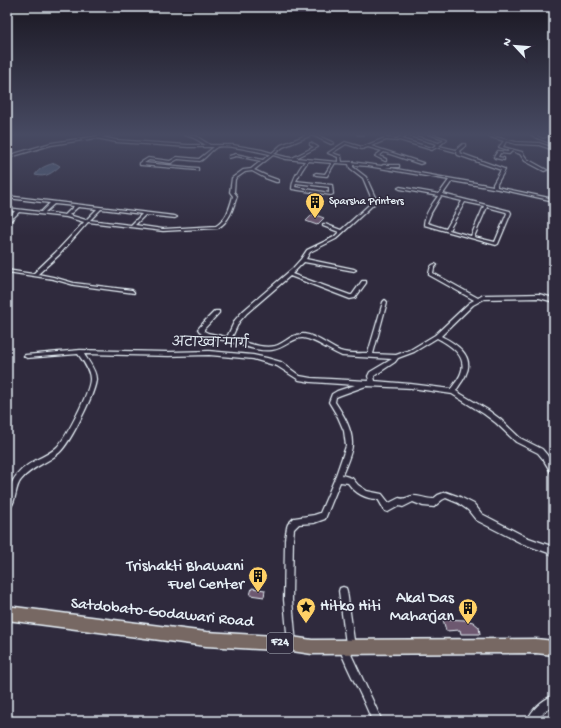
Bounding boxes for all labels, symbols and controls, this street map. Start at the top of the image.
north arrow [495,26,535,66]
text: N [501,37,515,48]
building icon: Sparsha Printers [304,191,326,219]
place label: Sparsha Printers [329,196,405,208]
street label: अटाख्वा मार्ग [171,330,250,353]
place label: Trishakti Bhawani Fuel Center [125,558,245,595]
building icon: Trishakti Bhawani Fuel Center [247,565,269,593]
place label: Akal Das Maharjan [390,590,455,627]
street label: Satdobato-Godawari Road [70,595,256,633]
place icon: Hitko Hiti [295,596,317,624]
building icon: Akal Das Maharjan [457,597,479,625]
place label: Hitko Hiti [320,598,381,617]
road number: F24 [267,633,293,653]

